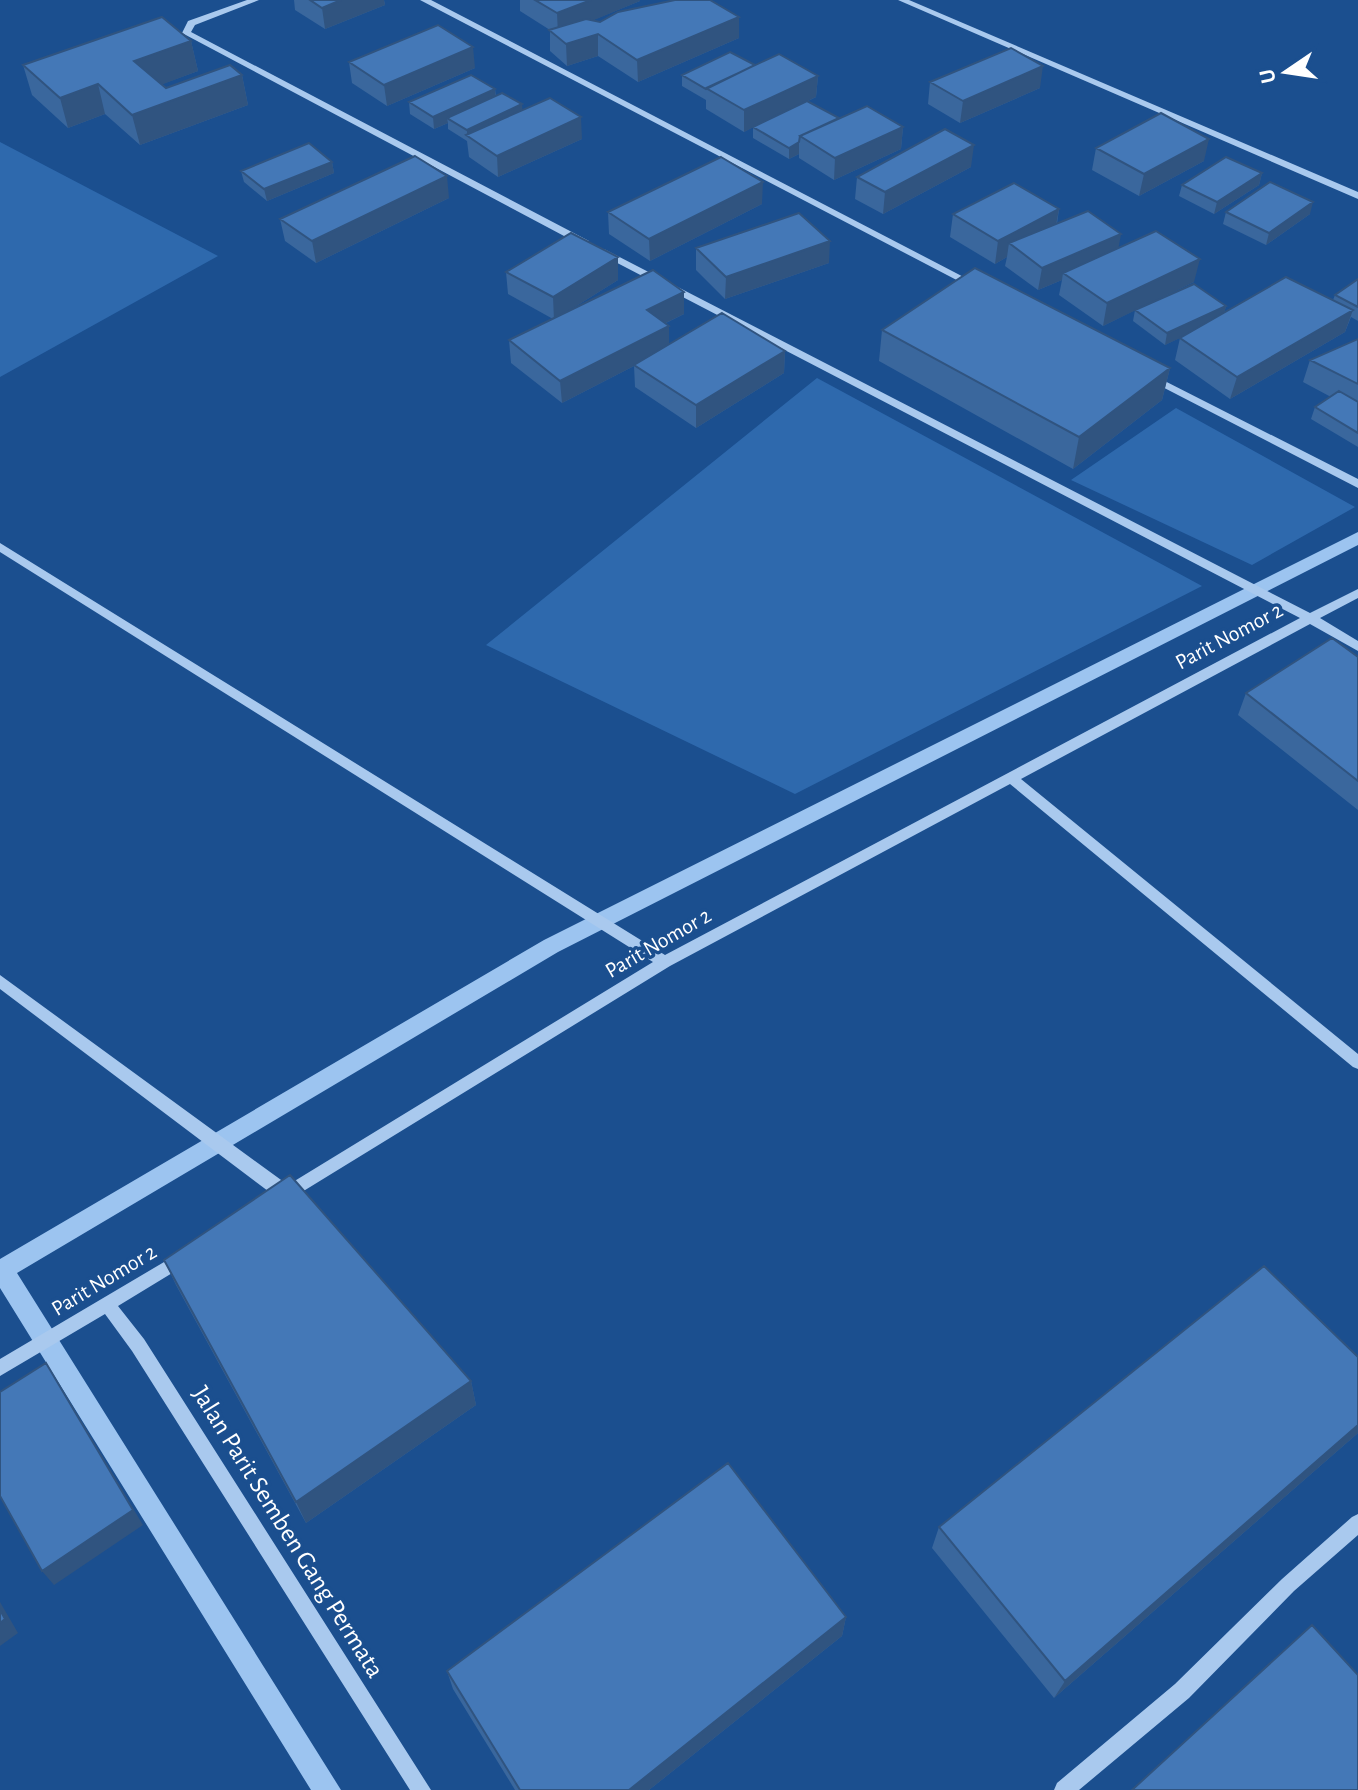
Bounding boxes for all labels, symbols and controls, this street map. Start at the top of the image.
north arrow [1246,32,1326,112]
text: U [1255,67,1280,86]
street label: Parit Nomor 2 [1172,599,1286,673]
street label: Parit Nomor 2 [601,904,715,982]
street label: Parit Nomor 2 [48,1240,160,1320]
street label: Jalan Parit Semben Gang Permata [187,1382,389,1682]

